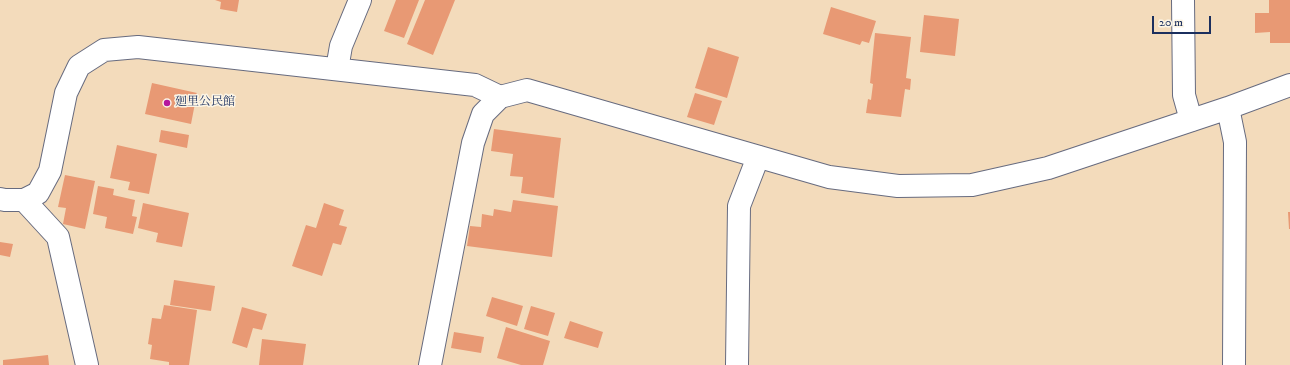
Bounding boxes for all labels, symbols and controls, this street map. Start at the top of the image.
scale bar [1154,8,1213,34]
text: 20 m [1159,15,1183,30]
place label: 廻里公民館 [175,96,235,110]
marker: 廻里公民館 [162,98,172,108]

